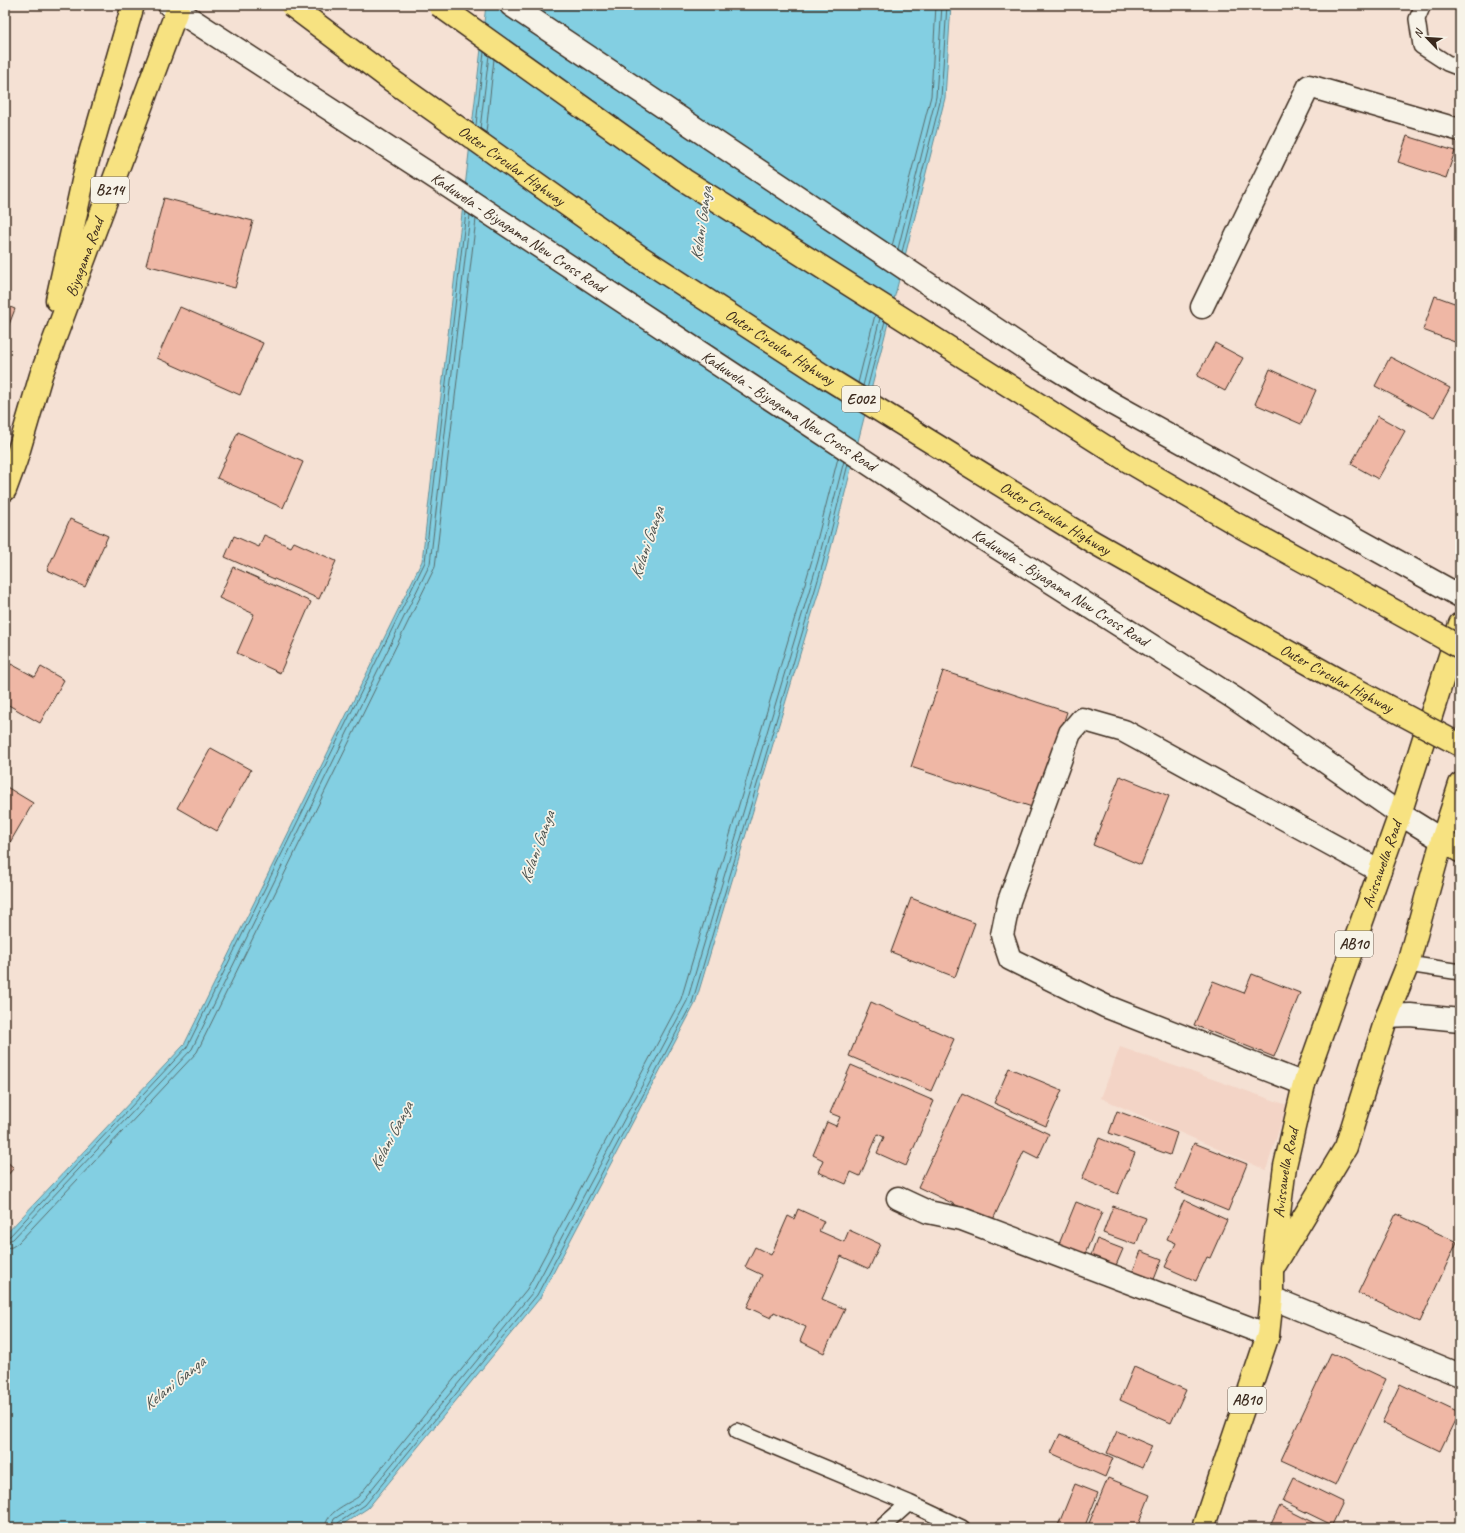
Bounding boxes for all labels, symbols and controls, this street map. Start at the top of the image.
north arrow [1407,18,1447,58]
text: N [1410,26,1427,40]
street label: Outer Circular Highway [454,121,570,211]
street label: Kaduwela - Biyagama New Cross Road [427,168,612,299]
road number: B214 [91,177,129,203]
water label: Kelani Ganga [685,184,717,262]
street label: Biyagama Road [61,213,110,300]
street label: Outer Circular Highway [722,305,839,391]
street label: Kaduwela - Biyagama New Cross Road [698,346,882,477]
road number: E002 [842,386,880,412]
street label: Outer Circular Highway [996,477,1115,560]
water label: Kelani Ganga [625,502,670,582]
street label: Kaduwela - Biyagama New Cross Road [968,524,1155,653]
street label: Outer Circular Highway [1277,639,1398,718]
water label: Kelani Ganga [514,806,560,886]
street label: Avissawella Road [1358,816,1408,910]
road number: AB10 [1335,931,1373,957]
water label: Kelani Ganga [364,1096,419,1174]
street label: Avissawella Road [1269,1124,1304,1219]
water label: Kelani Ganga [139,1350,211,1415]
road number: AB10 [1228,1387,1266,1413]

